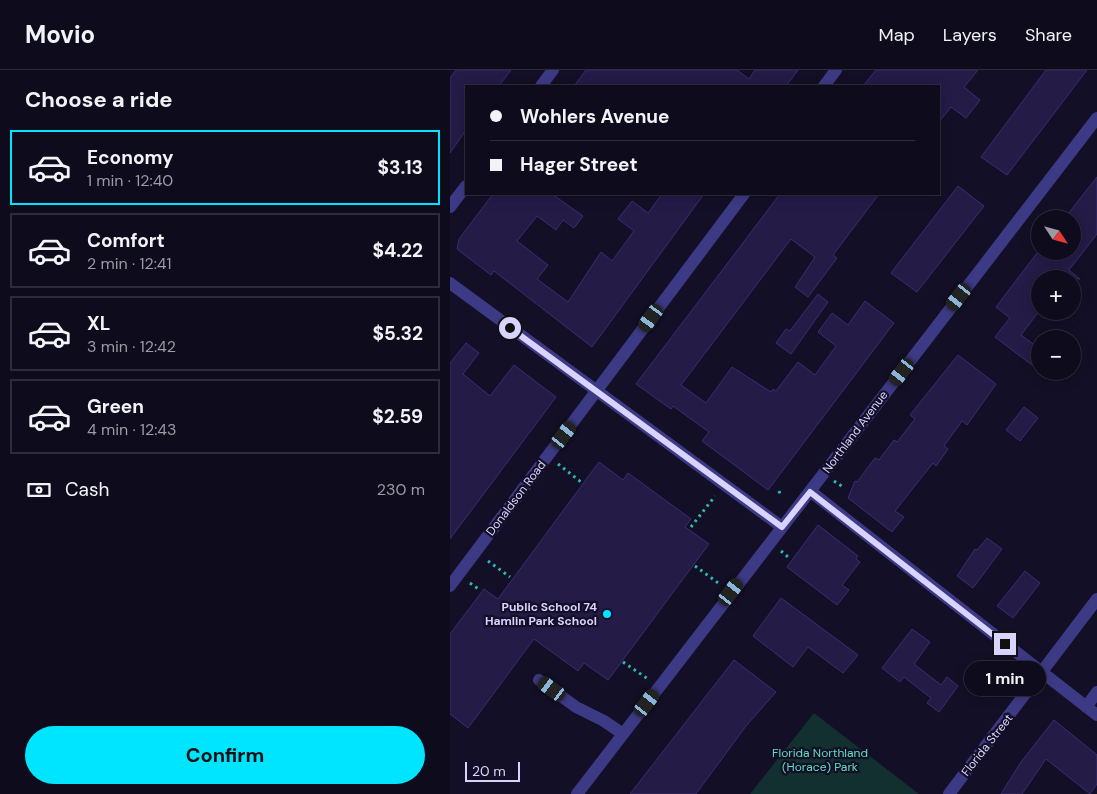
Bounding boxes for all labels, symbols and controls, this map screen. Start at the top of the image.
text: Movio [25,19,95,50]
text: Map [879,23,915,47]
text: Layers [943,23,997,47]
text: Share [1025,23,1072,47]
text: Choose a ride [25,85,173,114]
text: Wohlers Avenue [520,104,670,129]
icon: car [27,145,72,190]
text: Economy [87,145,174,170]
text: Hager Street [520,152,638,177]
text: $3.13 [378,155,423,180]
text: 1 min · 12:40 [87,170,173,191]
north arrow [1031,210,1081,260]
map controls [1031,210,1081,380]
icon: car [27,228,72,273]
text: Comfort [87,228,165,253]
text: $4.22 [372,238,423,263]
text: 2 min · 12:41 [87,253,172,274]
button: + [1031,270,1081,320]
car [943,281,974,313]
car [636,301,665,335]
icon: car [27,311,72,356]
text: XL [87,311,110,336]
route start [499,317,521,339]
text: $5.32 [372,321,423,346]
button: − [1031,330,1081,380]
text: 3 min · 12:42 [87,336,176,357]
car [886,356,917,388]
street label: Northland Avenue [819,387,891,476]
icon: car [27,394,72,439]
text: Green [87,394,144,419]
text: $2.59 [372,404,423,429]
text: 4 min · 12:43 [87,419,177,440]
car [548,419,579,451]
street label: Donaldson Road [482,457,550,539]
icon: cash [25,476,53,504]
text: Cash [65,477,109,502]
text: 230 m [377,479,425,500]
car [715,576,746,608]
place label: Public School 74 Hamlin Park School [485,599,597,629]
marker: Public School 74 Hamlin Park School [601,608,613,620]
route end [994,633,1016,655]
callout: 1 min [964,662,1046,696]
text: 1 min [986,668,1024,689]
car [535,674,568,704]
car [631,687,662,719]
street label: Florida Street [958,710,1017,779]
button: Confirm [25,726,425,784]
park label: Florida Northland (Horace) Park [772,745,868,775]
scale bar [465,759,520,782]
text: 20 m [472,762,506,780]

